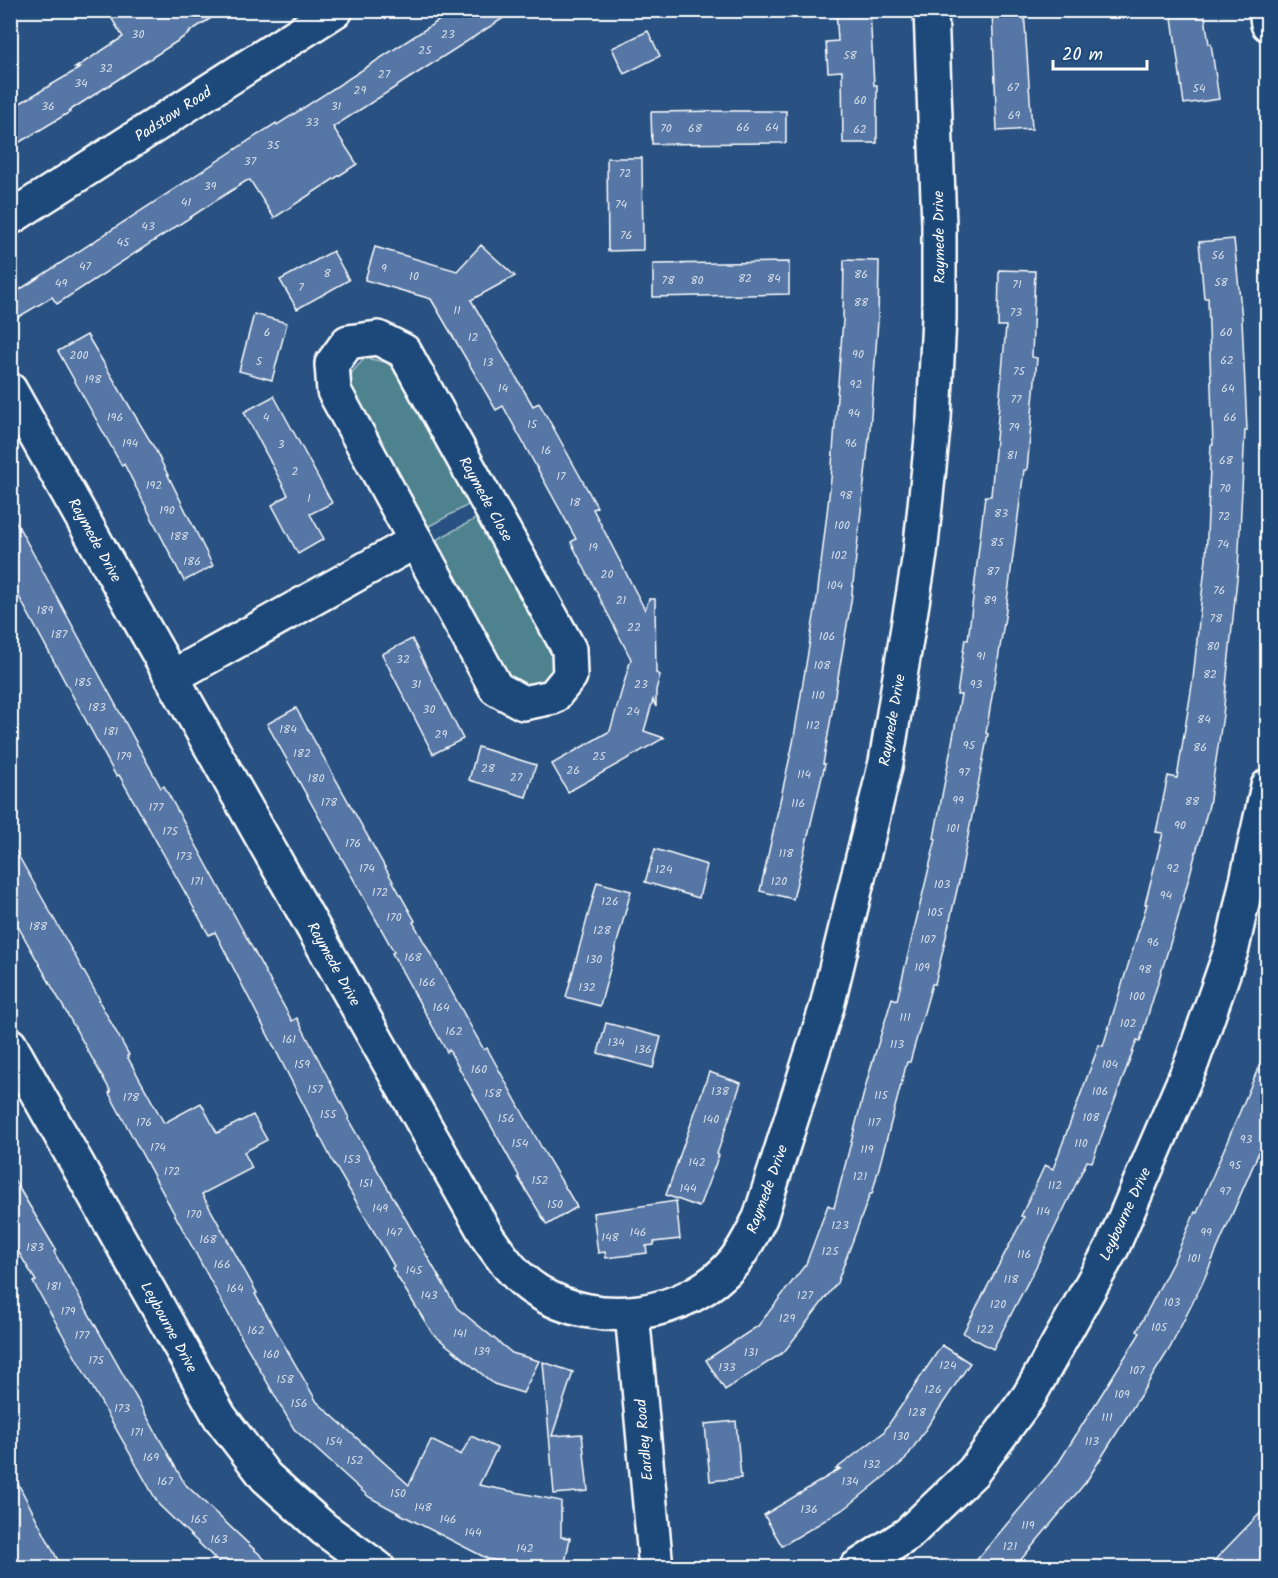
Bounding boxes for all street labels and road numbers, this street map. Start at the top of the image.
street label: Padstow Road [130,81,217,149]
street label: Raymede Drive [927,190,953,284]
street label: Raymede Close [452,452,519,547]
street label: Raymede Drive [61,494,127,587]
street label: Raymede Drive [873,672,913,768]
street label: Raymede Drive [300,918,366,1011]
street label: Raymede Drive [741,1141,795,1237]
street label: Leybourne Drive [1094,1163,1158,1265]
street label: Leybourne Drive [133,1278,203,1378]
street label: Eardley Road [629,1398,661,1482]

